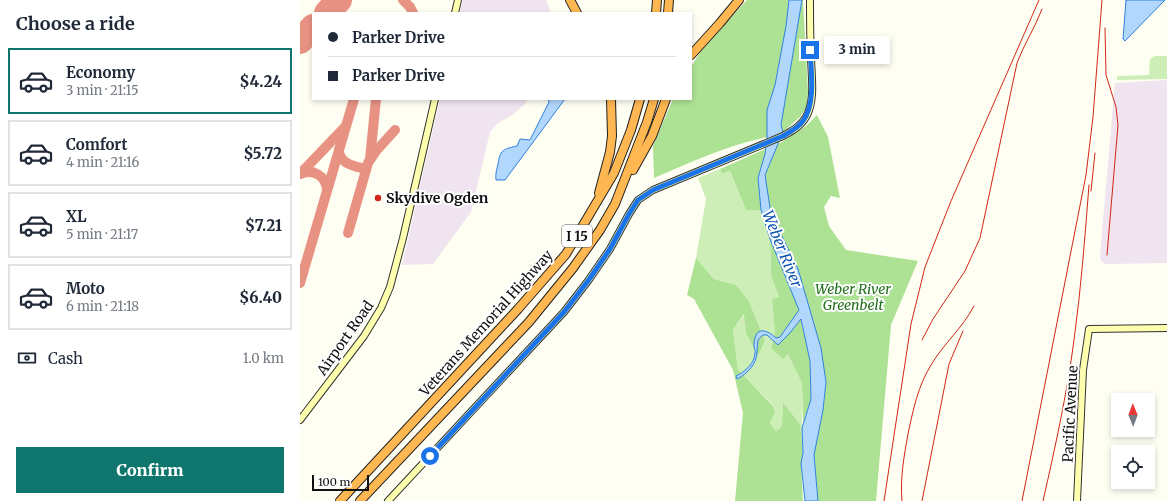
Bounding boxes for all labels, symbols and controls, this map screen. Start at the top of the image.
text: Choose a ride [16,12,135,35]
text: Parker Drive [352,28,445,47]
callout: 3 min [824,36,890,64]
route end [801,41,819,59]
text: 3 min [838,41,876,58]
icon: car [18,63,54,99]
text: Economy [66,63,135,82]
text: Parker Drive [352,66,445,85]
text: $4.24 [240,72,282,91]
text: 3 min · 21:15 [66,82,139,99]
icon: car [18,135,54,171]
text: Comfort [66,135,127,154]
text: $5.72 [244,144,282,163]
text: 4 min · 21:16 [66,154,139,171]
place label: Skydive Ogden [386,189,489,207]
marker: Skydive Ogden [373,193,383,203]
icon: car [18,207,54,243]
text: XL [66,207,87,226]
water label: Weber River [758,208,807,291]
text: $7.21 [245,216,282,235]
road number: I 15 [562,225,592,247]
text: 5 min · 21:17 [66,226,138,243]
street label: Veterans Memorial Highway [415,246,557,401]
icon: car [18,279,54,315]
text: Moto [66,279,105,298]
park label: Weber River Greenbelt [815,280,891,314]
text: $6.40 [239,288,282,307]
street label: Airport Road [312,297,378,380]
text: 6 min · 21:18 [66,298,139,315]
icon: cash [16,347,38,369]
text: Cash [48,349,83,368]
text: 1.0 km [243,350,284,367]
street label: Pacific Avenue [1058,365,1082,463]
north arrow [1111,393,1155,437]
map controls [1111,393,1155,489]
button: locate [1111,445,1155,489]
button: Confirm [16,447,284,493]
route start [421,447,439,465]
scale bar [312,473,369,492]
text: 100 m [318,475,350,489]

